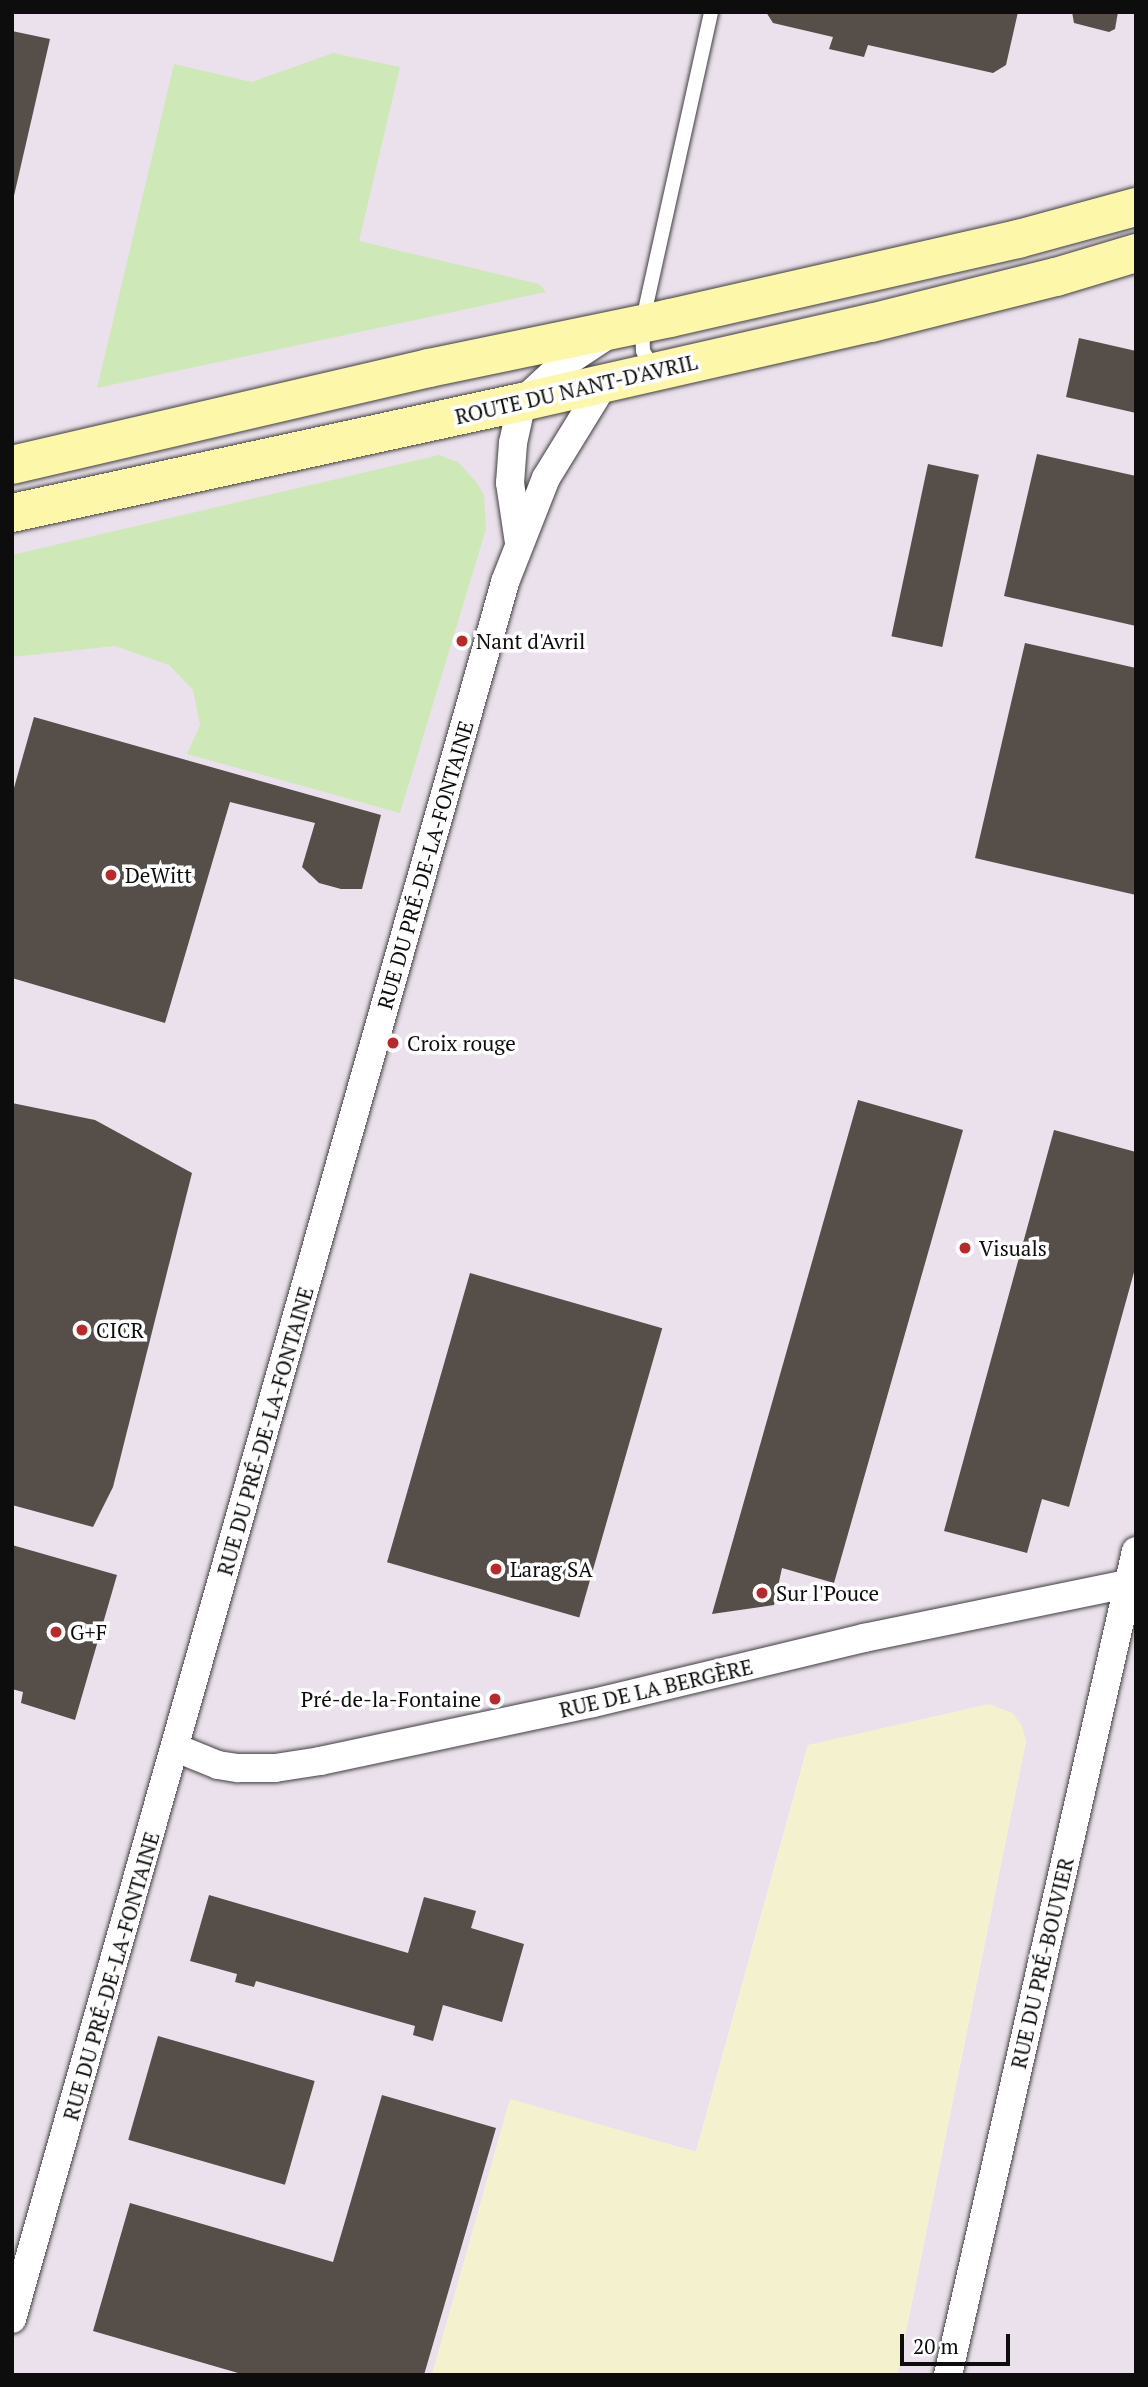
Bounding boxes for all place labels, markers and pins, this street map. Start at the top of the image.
place label: Nant d'Avril [476,628,585,654]
marker: Nant d'Avril [454,633,470,649]
place label: DeWitt [125,862,192,888]
marker: DeWitt [103,867,119,883]
place label: Croix rouge [407,1030,516,1056]
marker: Croix rouge [385,1035,401,1051]
place label: Visuals [979,1235,1047,1261]
marker: Visuals [957,1240,973,1256]
place label: CICR [96,1317,144,1343]
marker: CICR [74,1322,90,1338]
place label: Larag SA [510,1556,593,1582]
marker: Larag SA [488,1561,504,1577]
place label: Sur l'Pouce [776,1580,879,1606]
marker: Sur l'Pouce [754,1585,770,1601]
place label: G+F [70,1619,107,1645]
marker: G+F [48,1624,64,1640]
place label: Pré-de-la-Fontaine [301,1686,481,1712]
marker: Pré-de-la-Fontaine [487,1691,503,1707]

